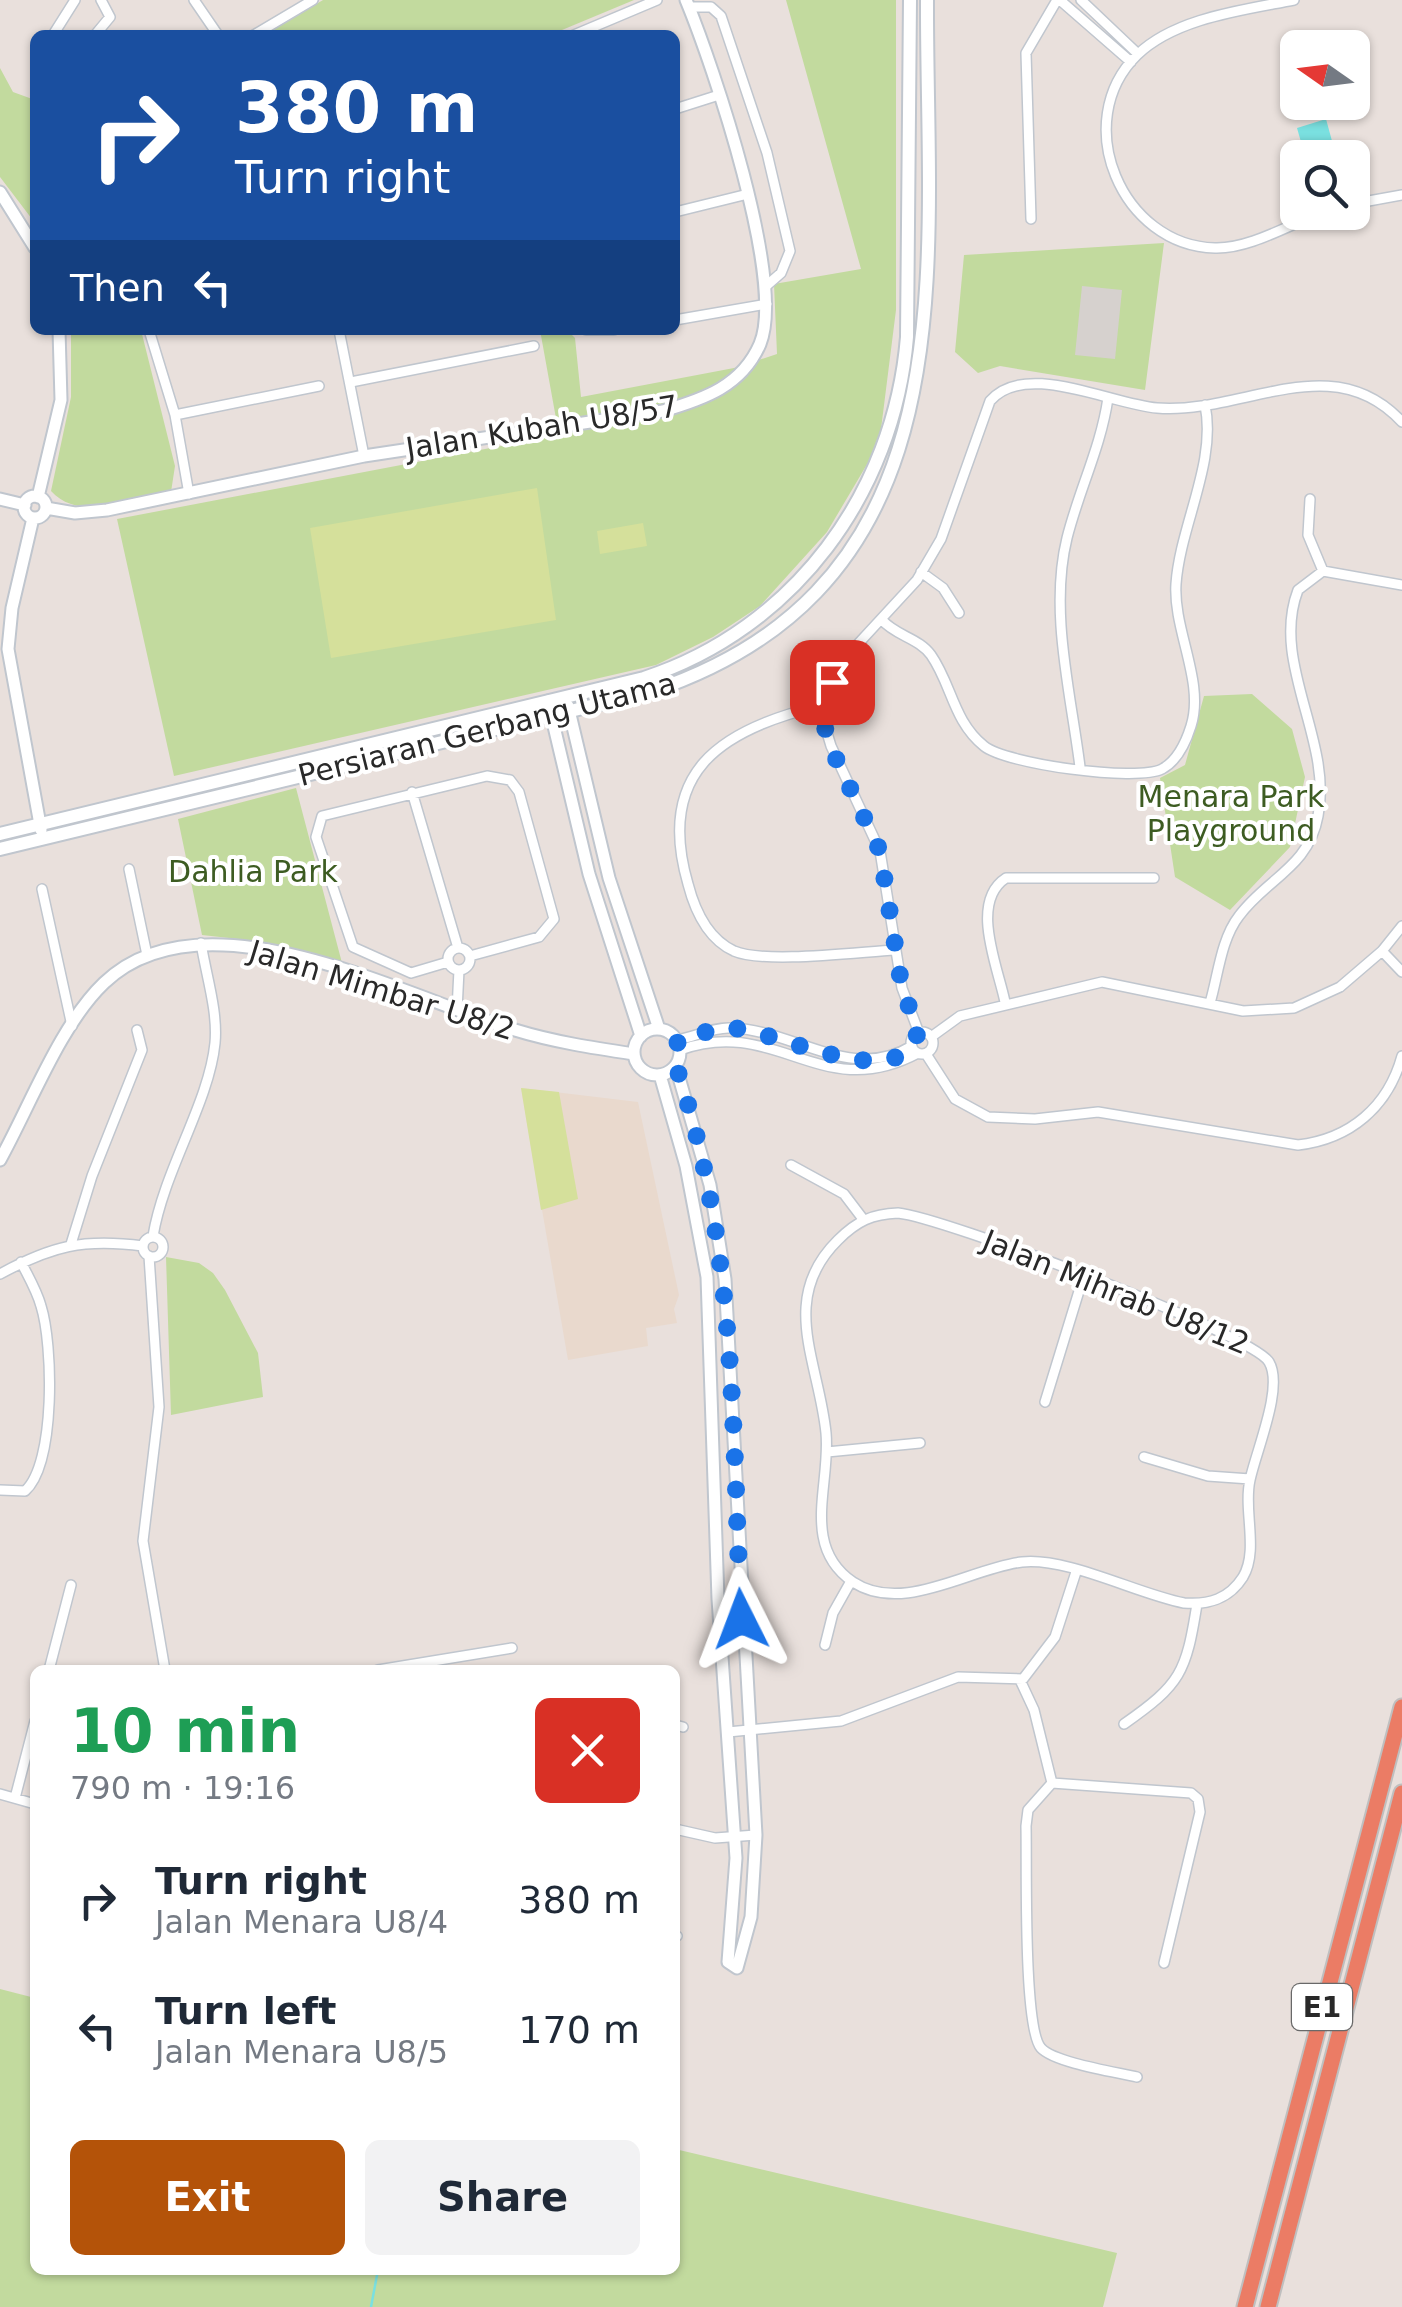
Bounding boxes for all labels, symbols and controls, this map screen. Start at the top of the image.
north arrow [1280,30,1370,120]
map controls [1280,30,1370,230]
text: 380 m [235,67,478,149]
icon: right [70,70,200,200]
button: search [1280,140,1370,230]
text: Turn right [235,151,450,204]
icon: left [185,260,240,315]
text: Then [70,266,165,310]
street label: Jalan Kubah U8/57 [401,388,681,466]
pin [790,640,875,725]
icon: arrive [805,655,860,710]
street label: Persiaran Gerbang Utama [294,665,680,793]
park label: Menara Park Playground [1138,779,1325,848]
park label: Dahlia Park [168,854,339,889]
street label: Jalan Mimbar U8/2 [243,932,519,1047]
street label: Jalan Mihrab U8/12 [976,1222,1254,1361]
position arrow [689,1567,793,1671]
text: 10 min [70,1696,300,1766]
button: close [535,1698,640,1803]
text: 790 m · 19:16 [70,1769,295,1807]
text: Turn right [155,1859,367,1903]
icon: right [70,1873,125,1928]
text: 380 m [518,1878,640,1922]
text: Jalan Menara U8/4 [155,1903,448,1941]
road number: E1 [1292,1984,1352,2030]
text: Turn left [155,1989,336,2033]
icon: left [70,2003,125,2058]
text: 170 m [518,2008,640,2052]
text: Jalan Menara U8/5 [155,2033,448,2071]
button: Exit [70,2140,345,2255]
button: Share [365,2140,640,2255]

